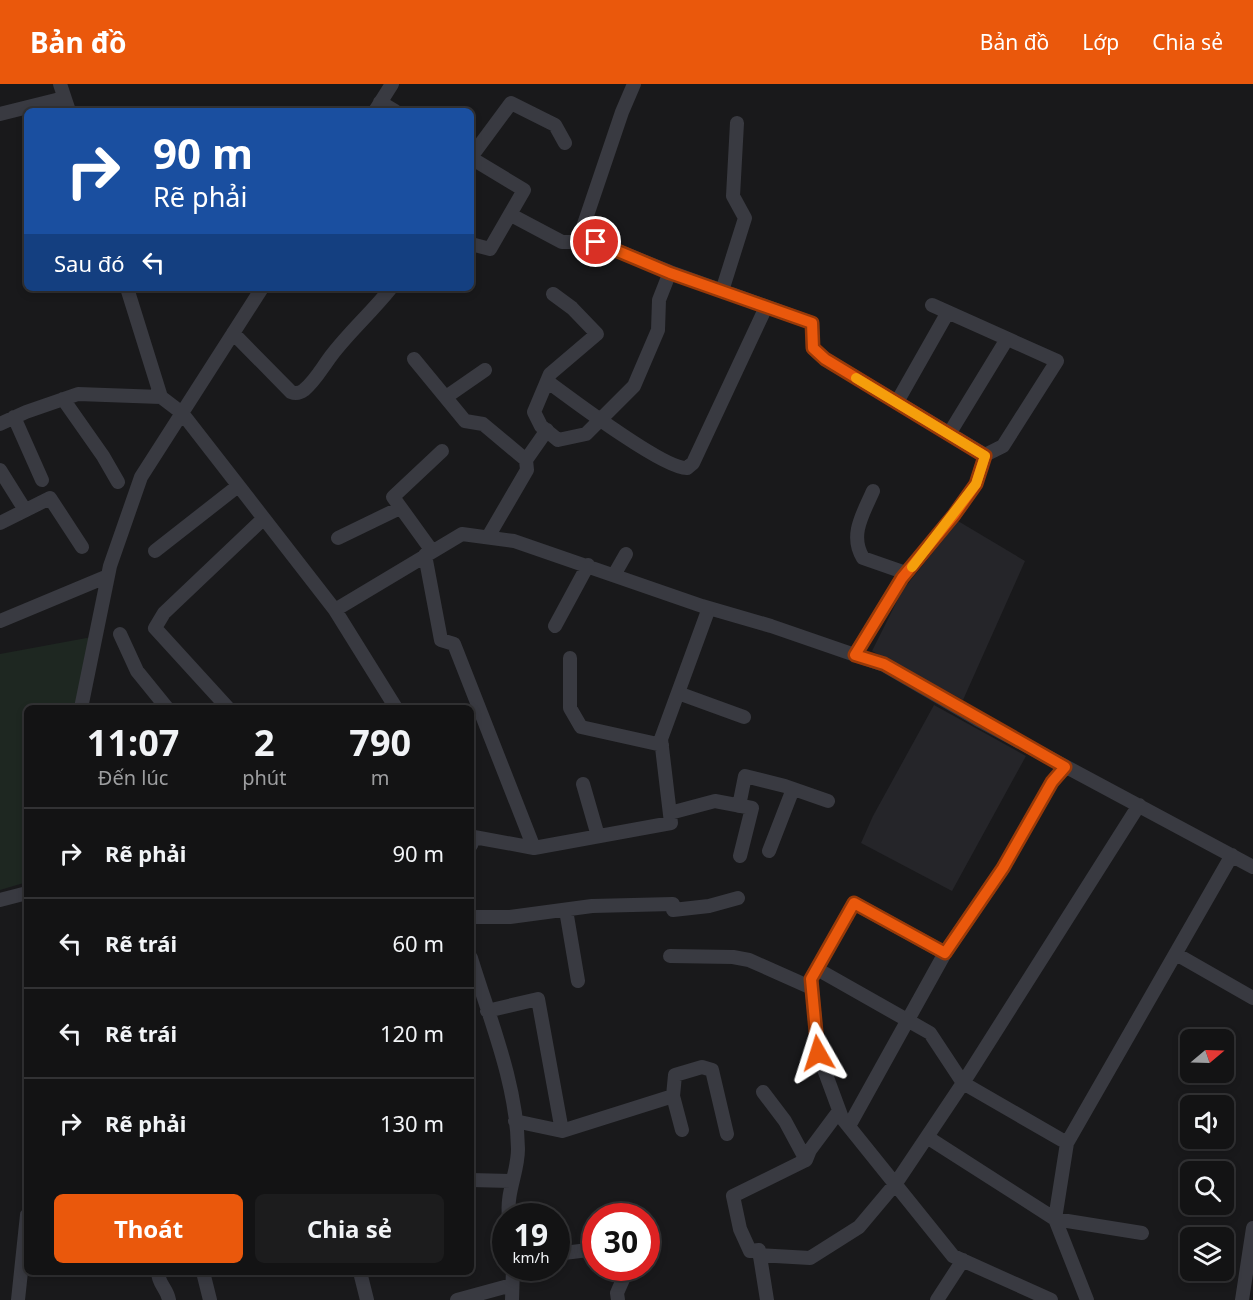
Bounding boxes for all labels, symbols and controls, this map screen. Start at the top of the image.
text: Bản đồ [30,23,126,61]
text: Bản đồ [980,28,1049,56]
text: Lớp [1082,28,1119,56]
text: Chia sẻ [1152,28,1223,56]
text: 90 m [153,124,253,181]
icon: right [54,132,132,210]
text: Rẽ phải [153,178,247,215]
pin [570,216,621,267]
icon: arrive [579,225,612,258]
icon: left [137,246,170,279]
text: Sau đó [54,248,125,278]
text: 11:07 [87,718,179,767]
text: 2 [254,718,275,767]
text: 790 [349,718,411,767]
text: Đến lúc [98,764,168,791]
text: phút [242,764,286,791]
text: m [371,764,390,791]
icon: right [54,837,87,870]
text: Rẽ phải [105,838,186,868]
text: 90 m [393,838,444,868]
icon: left [54,927,87,960]
text: Rẽ trái [105,928,177,958]
text: 60 m [393,928,444,958]
icon: left [54,1017,87,1050]
text: Rẽ trái [105,1018,177,1048]
text: 120 m [380,1018,444,1048]
position arrow [786,1021,850,1085]
north arrow [1180,1029,1234,1083]
map controls [1180,1029,1234,1281]
button: sound [1180,1095,1234,1149]
icon: right [54,1107,87,1140]
text: Rẽ phải [105,1108,186,1138]
text: 130 m [380,1108,444,1138]
button: search [1180,1161,1234,1215]
button: Thoát [54,1194,243,1263]
button: Chia sẻ [255,1194,444,1263]
speed limit sign: 30 [582,1203,660,1281]
text: 19 [514,1214,548,1255]
button: layers [1180,1227,1234,1281]
text: km/h [513,1247,549,1267]

